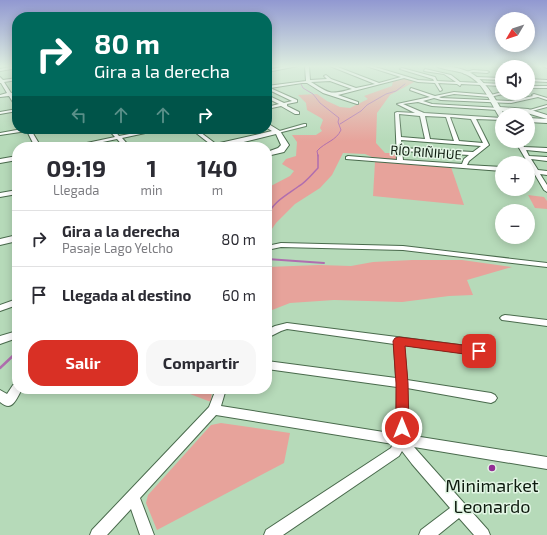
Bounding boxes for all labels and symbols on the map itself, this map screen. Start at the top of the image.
north arrow [495,12,535,52]
street label: RÍO RIÑIHUE [390,141,462,162]
pin [462,334,496,368]
position arrow [381,407,423,449]
marker: Minimarket Leonardo [487,463,497,473]
place label: Minimarket Leonardo [445,474,539,517]

